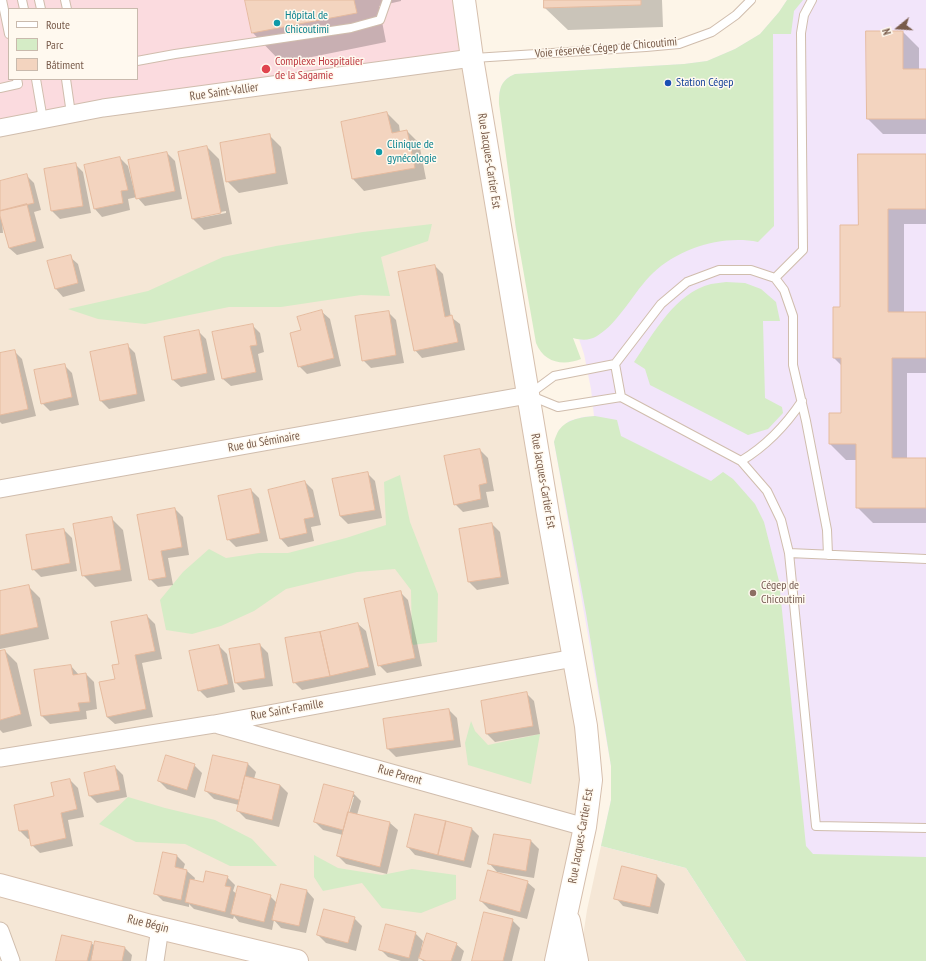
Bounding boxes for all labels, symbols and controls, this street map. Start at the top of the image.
legend [8,8,138,80]
north arrow [878,8,918,48]
place label: Hôpital de Chicoutimi [285,9,329,37]
text: Route [46,17,70,32]
marker: Hôpital de Chicoutimi [272,18,282,28]
text: N [879,27,894,37]
street label: Voie réservée Cégep de Chicoutimi [534,35,678,61]
text: Parc [46,37,63,52]
place label: Complexe Hospitalier de la Sagamie [275,55,363,83]
text: Bâtiment [46,57,84,72]
marker: Complexe Hospitalier de la Sagamie [260,63,272,75]
place label: Station Cégep [676,76,734,90]
marker: Station Cégep [663,78,673,88]
street label: Rue Saint-Vallier [189,80,259,104]
street label: Rue Jacques-Cartier Est [474,112,504,210]
place label: Clinique de gynécologie [387,138,437,166]
marker: Clinique de gynécologie [374,147,384,157]
street label: Rue du Séminaire [227,429,301,455]
street label: Rue Jacques-Cartier Est [528,432,558,530]
place label: Cégep de Chicoutimi [761,579,805,607]
marker: Cégep de Chicoutimi [748,588,758,598]
street label: Rue Saint-Famille [250,697,324,723]
street label: Rue Parent [376,762,424,788]
street label: Rue Jacques-Cartier Est [566,787,596,885]
street label: Rue Bégin [126,912,170,936]

